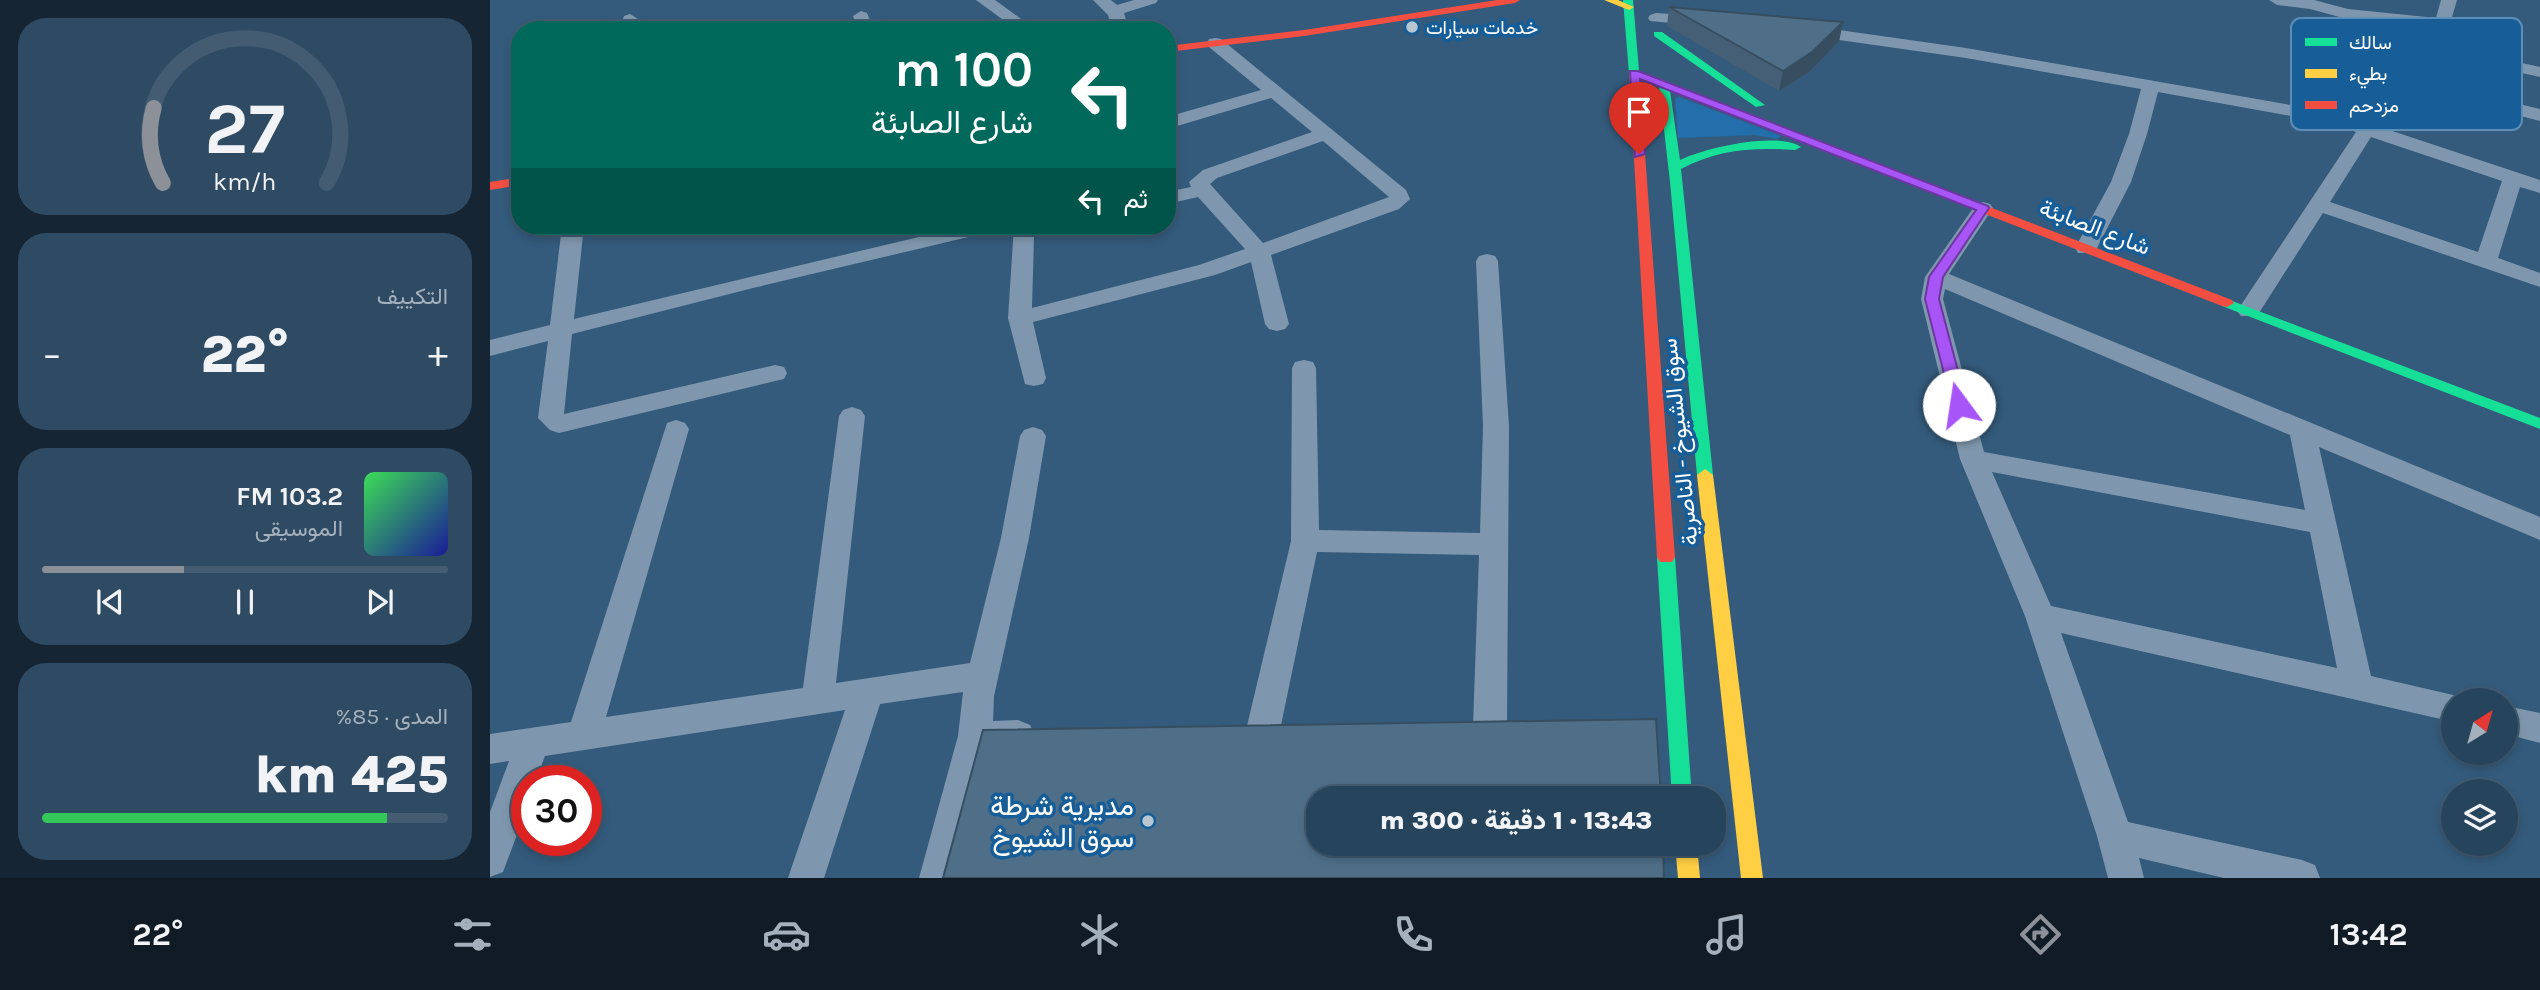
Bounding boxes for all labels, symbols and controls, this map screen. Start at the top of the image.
place label: خدمات سيارات [1426,17,1538,39]
legend [2291,18,2522,130]
marker: خدمات سيارات [1404,19,1420,35]
text: سالك [2349,32,2392,54]
text: 100 m [895,41,1033,98]
icon: left [1057,49,1148,140]
text: بطيء [2349,63,2387,89]
pin [1609,82,1669,154]
text: 27 [205,86,285,171]
icon: arrive [1620,93,1658,131]
text: مزدحم [2349,95,2399,118]
text: شارع الصابئة [871,104,1033,141]
text: km/h [213,166,277,195]
icon: left [1072,182,1110,220]
text: ثم [1124,184,1148,215]
street label: شارع الصابئة [2035,194,2154,263]
text: التكييف [377,283,448,310]
text: 22° [201,324,289,385]
text: − [42,332,62,377]
text: + [428,332,448,377]
street label: سوق الشيوخ - الناصرية [1655,337,1706,547]
position arrow [1922,368,1996,442]
text: 103.2 FM [236,481,343,512]
text: الموسيقى [255,515,343,542]
icon: previous [91,583,129,621]
icon: pause [226,583,264,621]
icon: next [361,583,399,621]
north arrow [2441,688,2518,765]
map controls [2441,688,2518,856]
text: المدى · 85% [336,703,448,730]
text: 425 km [255,744,448,805]
speed limit sign: 30 [511,765,602,856]
button: layers [2441,779,2518,856]
place label: مديرية شرطة سوق الشيوخ [990,789,1134,856]
text: 13:43 · 1 دقيقة · 300 m [1380,805,1652,836]
marker: مديرية شرطة سوق الشيوخ [1140,813,1156,829]
icon: filters [448,910,497,959]
icon: car [762,910,811,959]
icon: climate [1075,910,1124,959]
icon: phone [1389,910,1438,959]
icon: music [1702,910,1751,959]
icon: directions [2016,910,2065,959]
text: 22° [132,916,183,953]
text: 13:42 [2329,916,2408,953]

